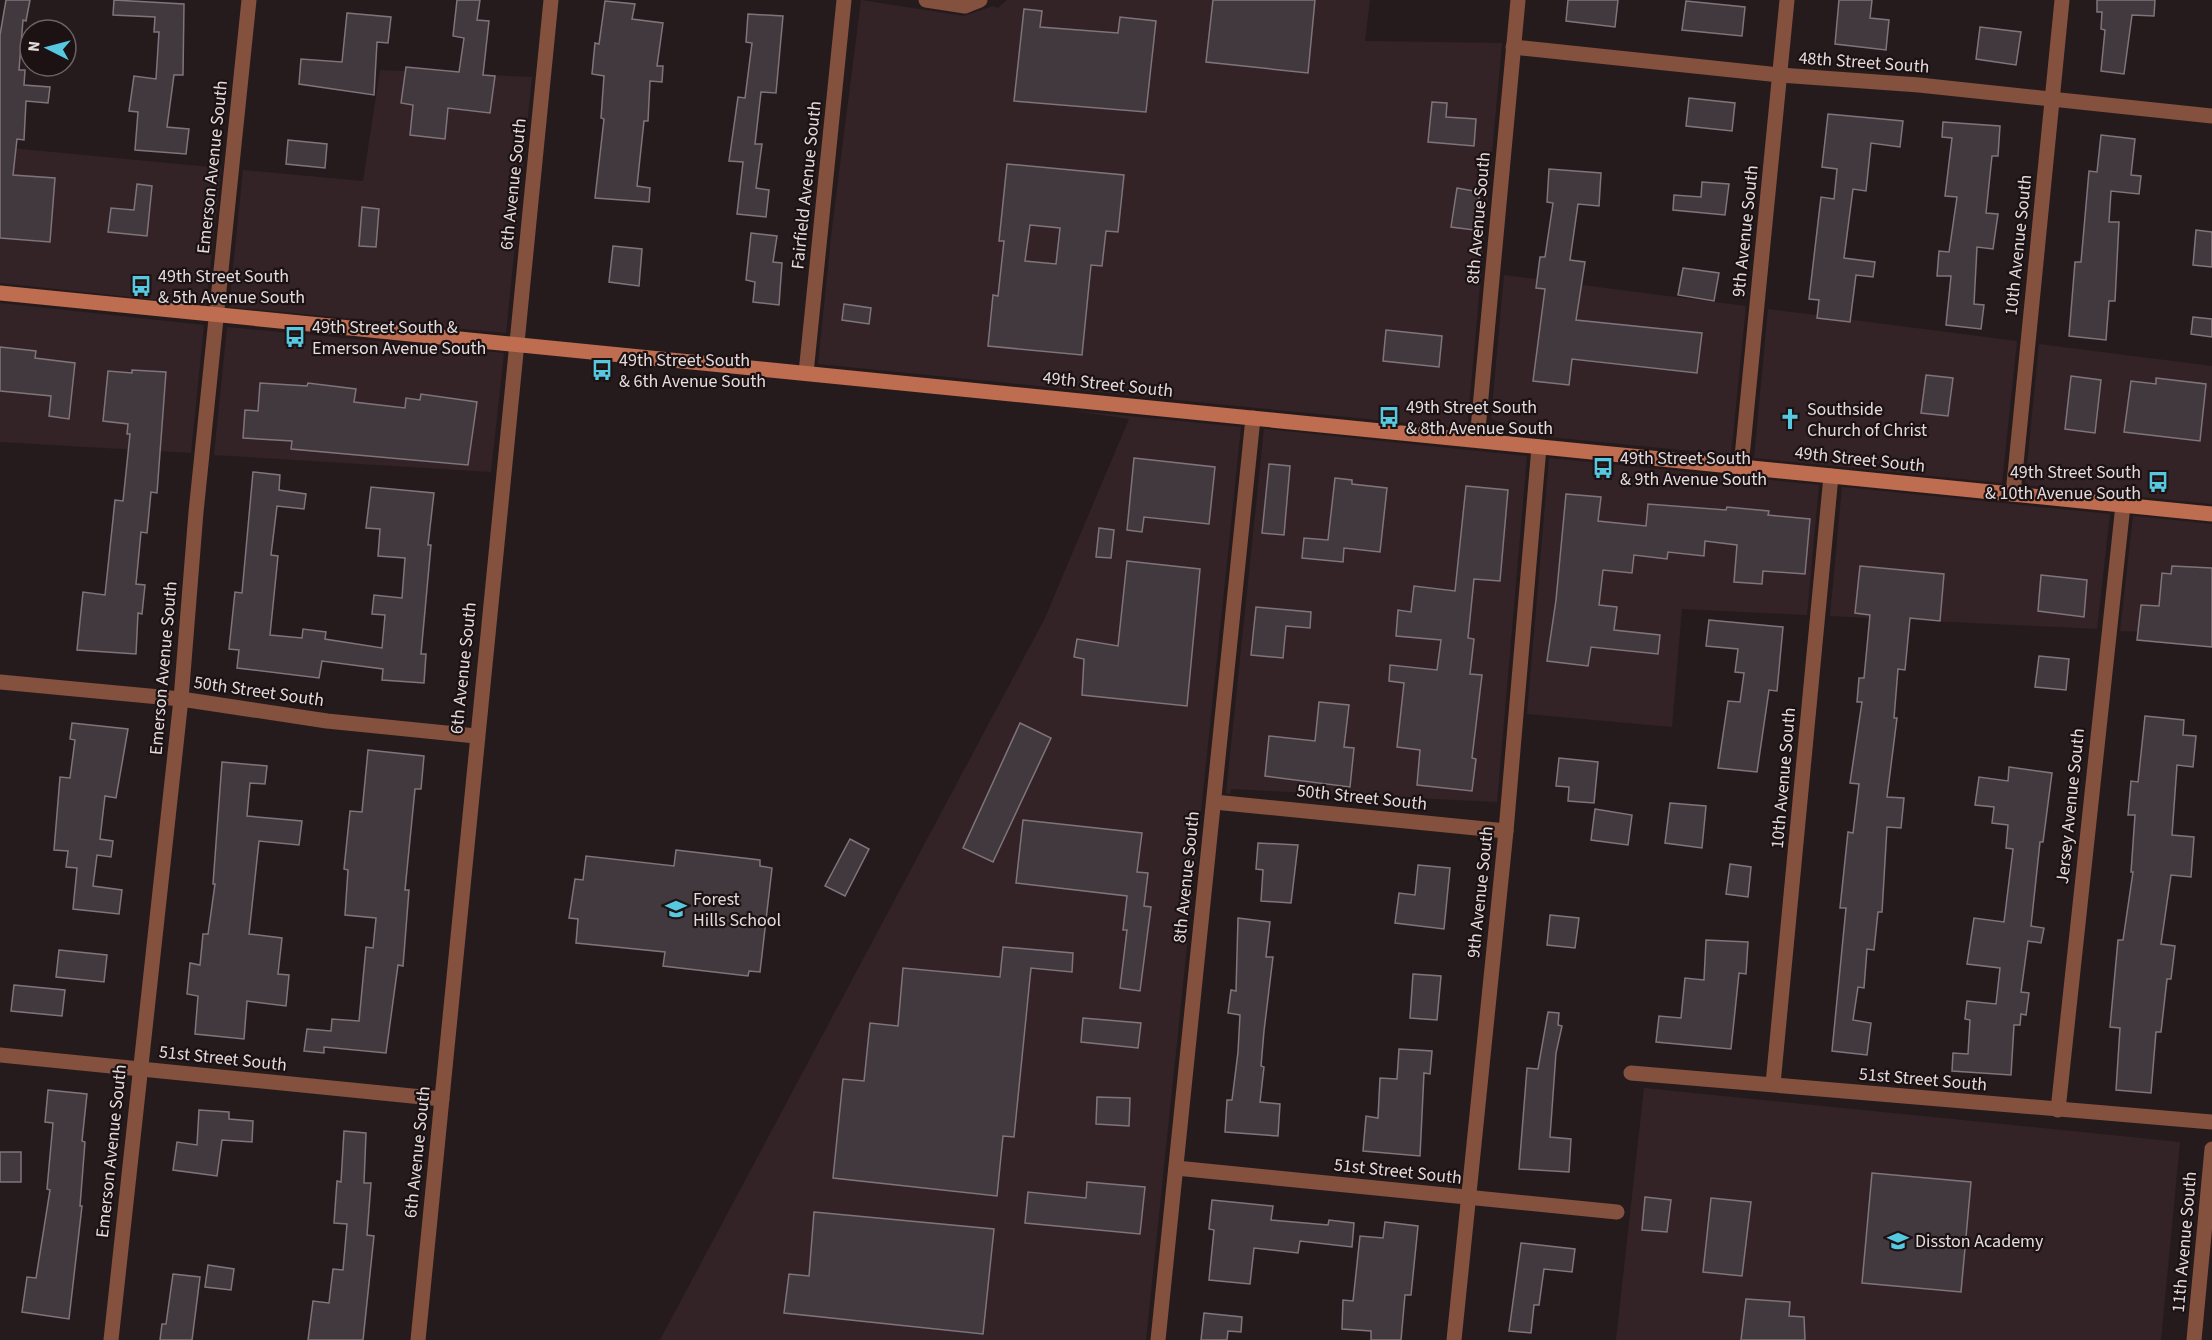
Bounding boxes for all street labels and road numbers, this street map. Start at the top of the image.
street label: 48th Street South [1798,45,1930,80]
street label: Emerson Avenue South [191,79,234,255]
street label: Fairfield Avenue South [785,100,828,270]
street label: 6th Avenue South [494,117,533,251]
street label: 8th Avenue South [1460,151,1497,285]
street label: 9th Avenue South [1726,164,1765,298]
street label: 10th Avenue South [1999,173,2038,317]
street label: 49th Street South [1041,365,1174,404]
street label: 49th Street South [1793,440,1926,479]
street label: Emerson Avenue South [143,580,184,756]
street label: 6th Avenue South [444,601,483,735]
street label: 50th Street South [192,670,326,713]
street label: 10th Avenue South [1765,706,1802,850]
street label: Jersey Avenue South [2050,727,2091,885]
street label: 50th Street South [1295,778,1428,817]
street label: 8th Avenue South [1167,810,1206,944]
street label: 9th Avenue South [1461,825,1500,959]
street label: 51st Street South [158,1039,288,1078]
street label: 51st Street South [1858,1061,1988,1098]
street label: Emerson Avenue South [90,1063,133,1239]
street label: 6th Avenue South [398,1085,437,1219]
street label: 51st Street South [1333,1152,1463,1191]
street label: 11th Avenue South [2166,1170,2203,1314]

